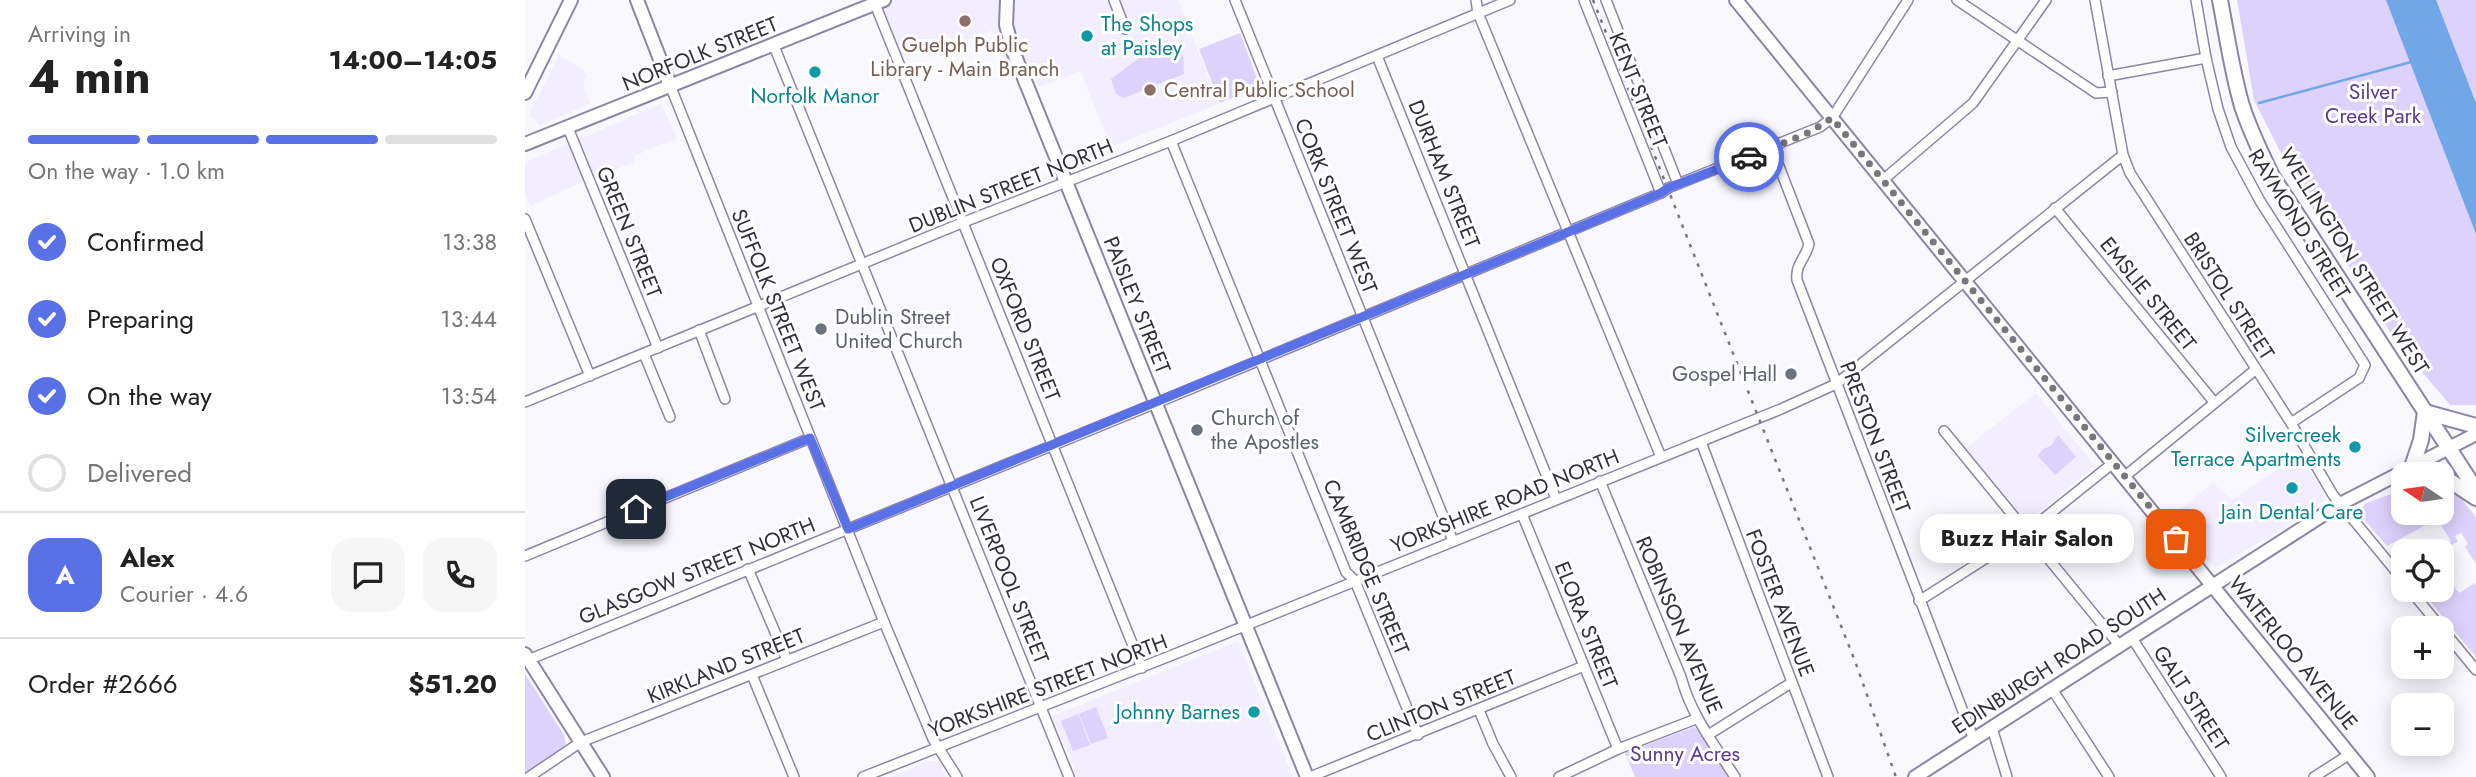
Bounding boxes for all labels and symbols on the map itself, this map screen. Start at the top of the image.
street label: NORFOLK STREET [618,9,782,99]
place label: The Shops at Paisley [1101,9,1193,63]
marker: Guelph Public Library - Main Branch [957,13,973,29]
marker: The Shops at Paisley [1079,28,1095,44]
street label: KENT STREET [1601,28,1675,152]
place label: Guelph Public Library - Main Branch [870,30,1060,84]
marker: Norfolk Manor [807,64,823,80]
place label: Central Public School [1164,75,1355,105]
park label: Silver Creek Park [2325,77,2422,131]
place label: Norfolk Manor [750,81,881,111]
marker: Central Public School [1142,82,1158,98]
street label: DURHAM STREET [1401,95,1487,253]
street label: CORK STREET WEST [1287,114,1385,298]
courier [1714,122,1784,192]
street label: DUBLIN STREET NORTH [904,131,1118,241]
street label: WELLINGTON STREET WEST [2272,142,2436,380]
street label: RAYMOND STREET [2241,143,2357,305]
street label: GREEN STREET [589,162,669,303]
street label: SUFFOLK STREET WEST [724,204,832,416]
street label: BRISTOL STREET [2176,226,2282,366]
street label: EMSLIE STREET [2093,231,2203,357]
street label: PAISLEY STREET [1096,232,1178,378]
street label: OXFORD STREET [982,252,1068,406]
place label: Dublin Street United Church [835,302,963,356]
marker: Dublin Street United Church [813,321,829,337]
street label: PRESTON STREET [1832,357,1918,517]
place label: Gospel Hall [1672,359,1777,389]
marker: Gospel Hall [1783,366,1799,382]
place label: Church of the Apostles [1211,403,1319,457]
place label: Silvercreek Terrace Apartments [2171,420,2342,474]
marker: Church of the Apostles [1189,422,1205,438]
marker: Silvercreek Terrace Apartments [2347,439,2363,455]
street label: YORKSHIRE ROAD NORTH [1386,441,1624,561]
north arrow [2391,462,2453,525]
street label: CAMBRIDGE STREET [1315,475,1417,660]
pin [606,479,666,539]
marker: Jain Dental Care [2284,480,2300,496]
street label: LIVERPOOL STREET [962,492,1056,668]
place label: Jain Dental Care [2218,497,2363,527]
pin [2146,509,2206,569]
street label: GLASGOW STREET NORTH [574,510,820,632]
callout: Buzz Hair Salon [1921,514,2134,564]
street label: FOSTER AVENUE [1738,525,1822,681]
street label: ROBINSON AVENUE [1628,532,1730,718]
street label: ELORA STREET [1547,557,1625,693]
street label: WATERLOO AVENUE [2221,569,2365,737]
street label: EDINBURGH ROAD SOUTH [1946,580,2172,742]
street label: KIRKLAND STREET [643,621,809,711]
street label: YORKSHIRE STREET NORTH [924,627,1172,745]
street label: GALT STREET [2146,640,2236,756]
street label: CLINTON STREET [1362,662,1521,750]
place label: Johnny Barnes [1113,697,1240,727]
marker: Johnny Barnes [1246,704,1262,720]
park label: Sunny Acres [1630,739,1740,769]

